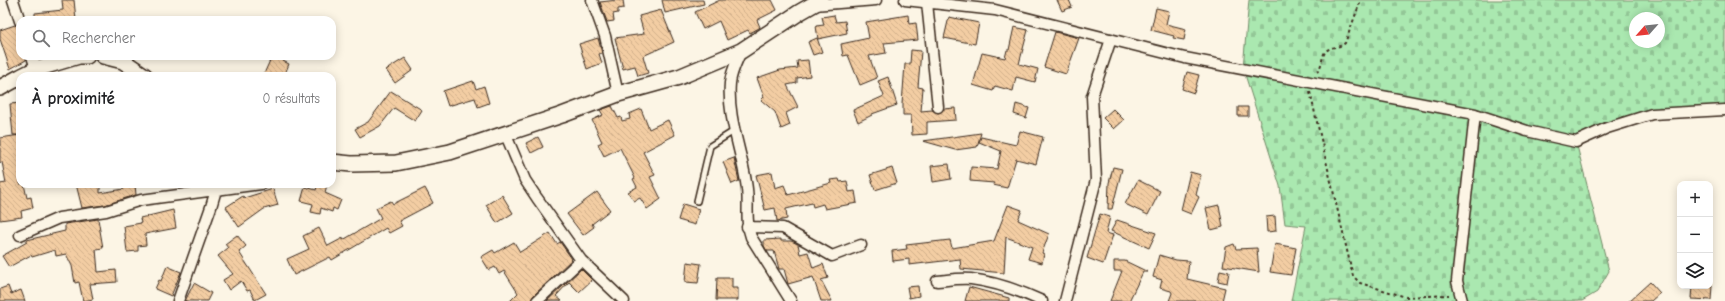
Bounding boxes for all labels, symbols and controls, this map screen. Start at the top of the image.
north arrow [1629,12,1665,48]
search box [16,16,336,60]
icon: search [30,27,52,49]
text: Rechercher [62,29,135,47]
text: À proximité [32,89,115,108]
text: 0 résultats [262,91,320,106]
map controls [1677,181,1713,289]
button: + [1677,181,1713,217]
button: − [1677,217,1713,253]
button: layers [1677,253,1713,289]

